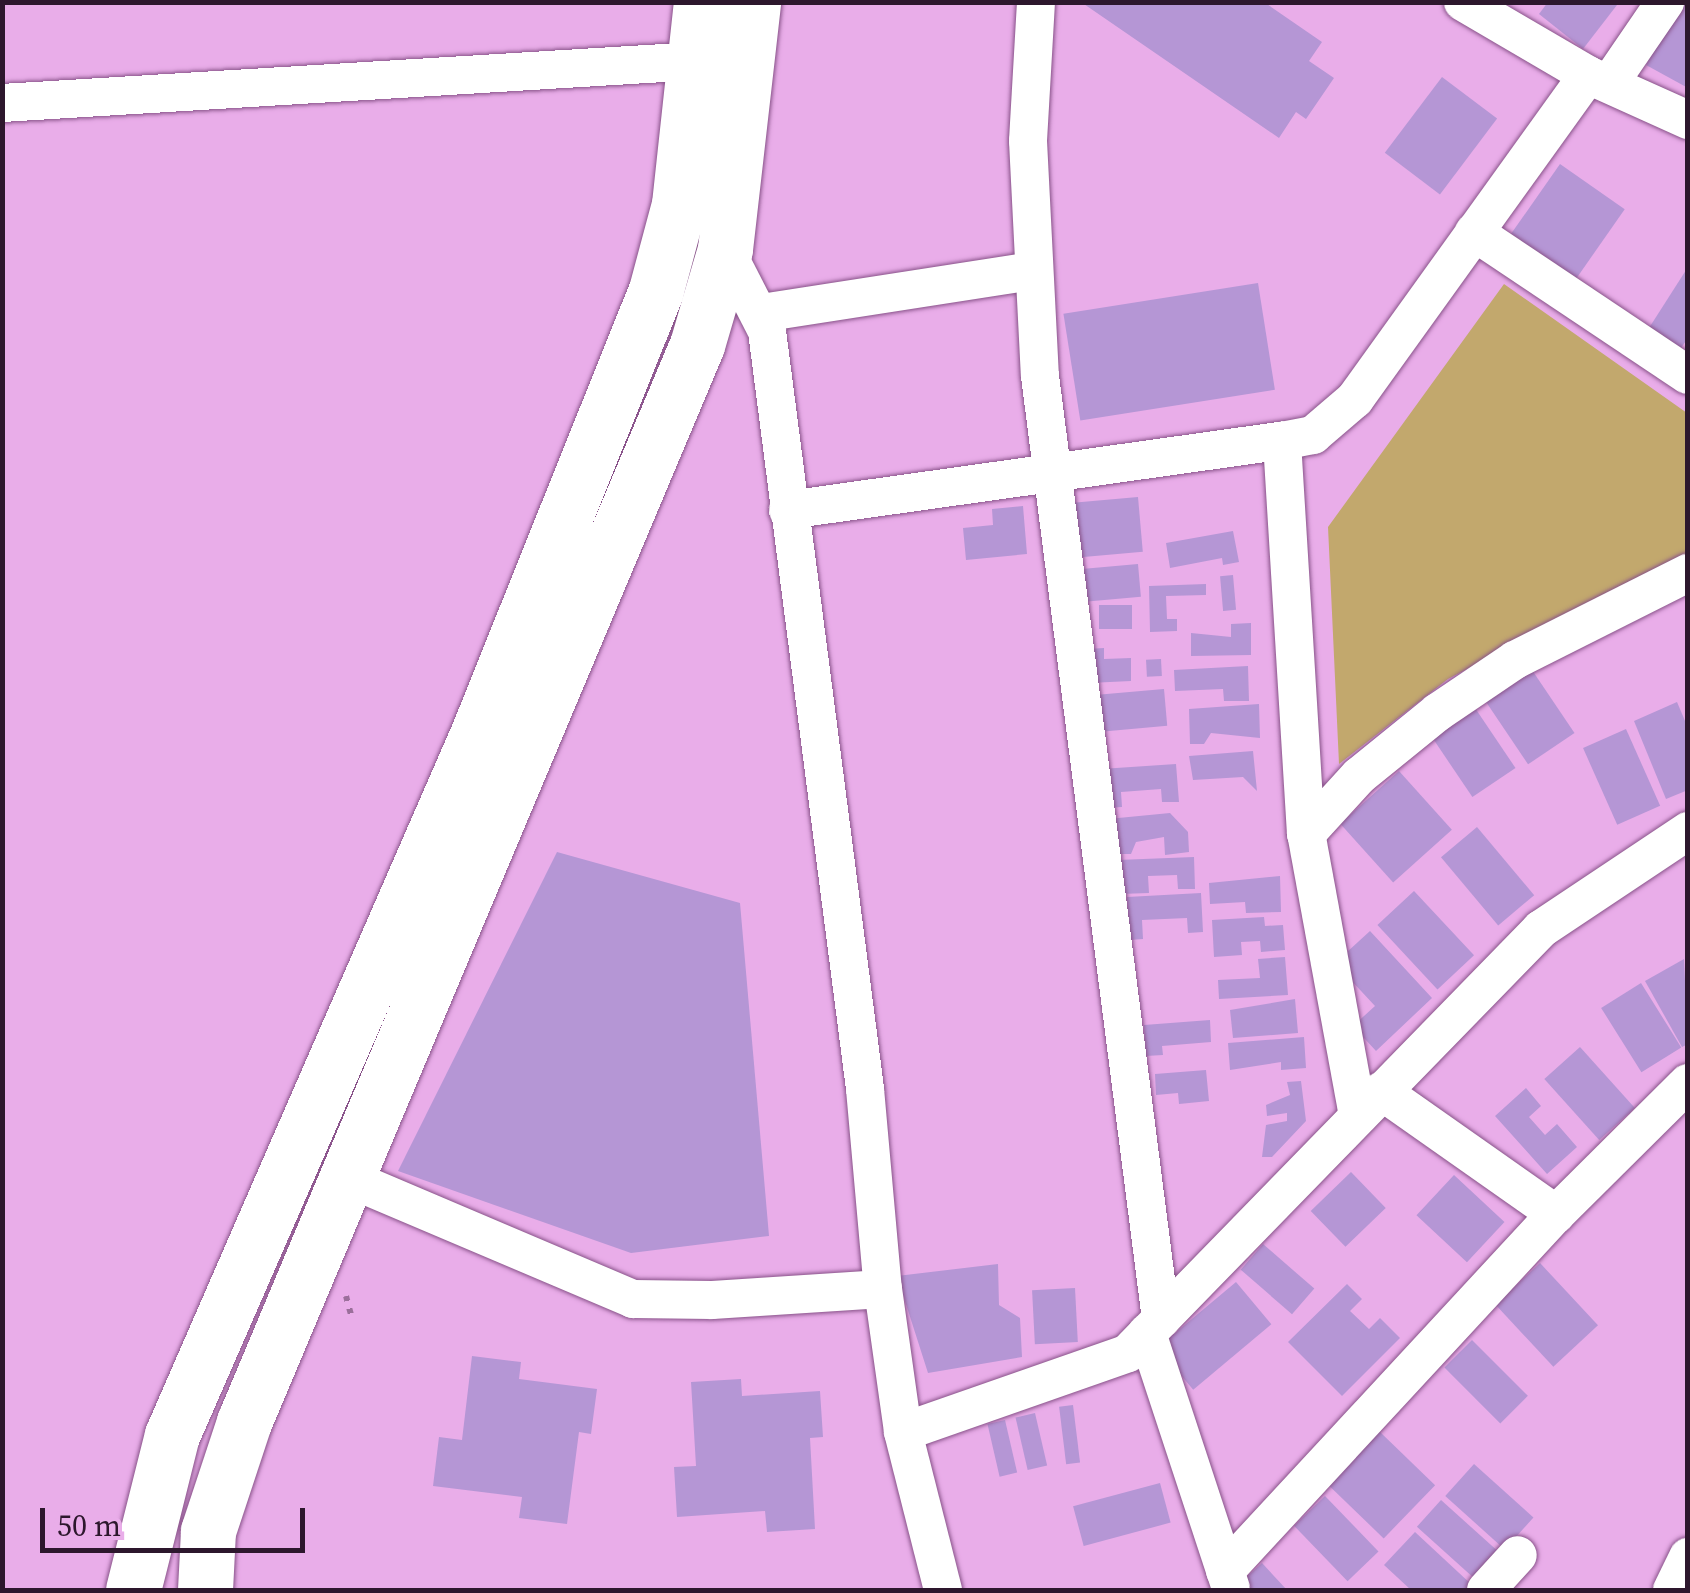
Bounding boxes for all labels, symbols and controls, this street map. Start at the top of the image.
scale bar [45,1488,310,1550]
text: 50 m [57,1505,121,1546]

